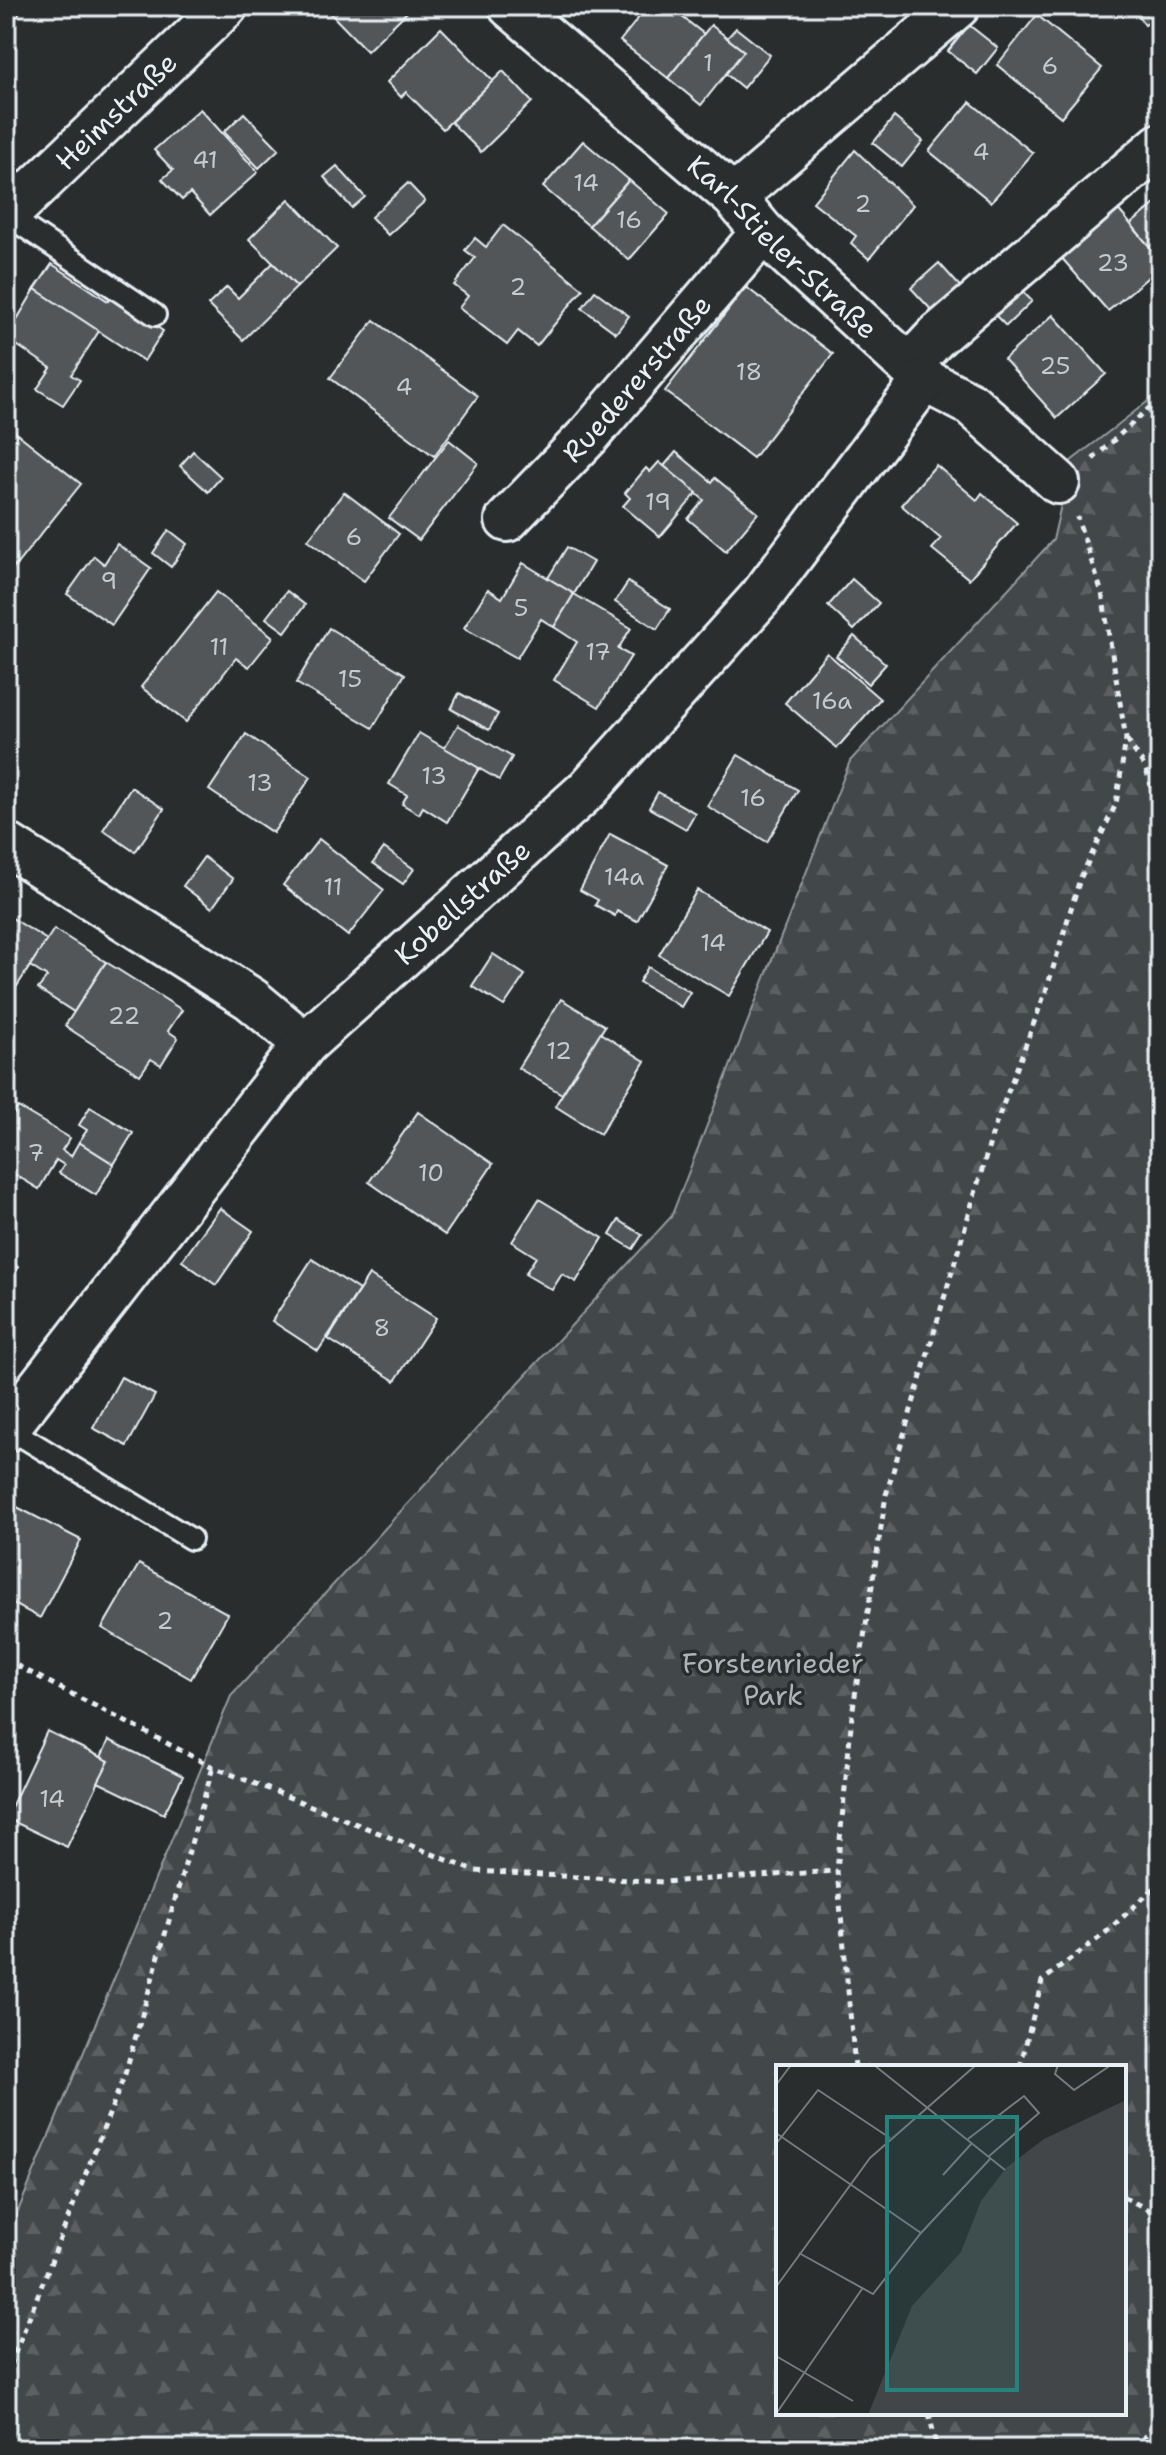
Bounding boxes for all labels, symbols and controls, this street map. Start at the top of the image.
street label: Heimstraße [47,44,185,178]
house number: 1 [703,47,713,79]
house number: 6 [1042,50,1058,82]
house number: 4 [973,136,989,168]
house number: 41 [192,144,218,176]
street label: Karl-Stieler-Straße [679,146,886,347]
house number: 14 [573,167,599,199]
house number: 2 [855,188,871,220]
house number: 16 [616,204,642,236]
house number: 23 [1097,247,1129,279]
house number: 2 [510,271,526,303]
street label: Ruedererstraße [554,287,720,471]
house number: 25 [1039,350,1071,382]
house number: 18 [736,356,762,388]
house number: 4 [396,371,412,403]
house number: 19 [645,486,671,518]
house number: 6 [346,521,362,553]
house number: 9 [101,565,117,597]
house number: 5 [514,592,528,624]
house number: 11 [209,631,229,663]
house number: 17 [585,636,611,668]
house number: 15 [338,663,362,695]
house number: 16a [812,685,852,717]
house number: 13 [421,760,447,792]
house number: 13 [247,767,273,799]
house number: 16 [740,782,766,814]
street label: Kobellstraße [386,831,538,974]
house number: 14a [604,861,644,893]
house number: 11 [323,871,343,903]
house number: 14 [700,927,726,959]
house number: 22 [108,1000,140,1032]
house number: 12 [546,1035,572,1067]
house number: 7 [28,1137,44,1169]
house number: 10 [418,1157,444,1189]
house number: 8 [374,1312,390,1344]
house number: 2 [157,1605,173,1637]
park label: Forstenrieder Park [682,1644,864,1714]
house number: 14 [39,1783,65,1815]
inset map [776,2065,1126,2415]

